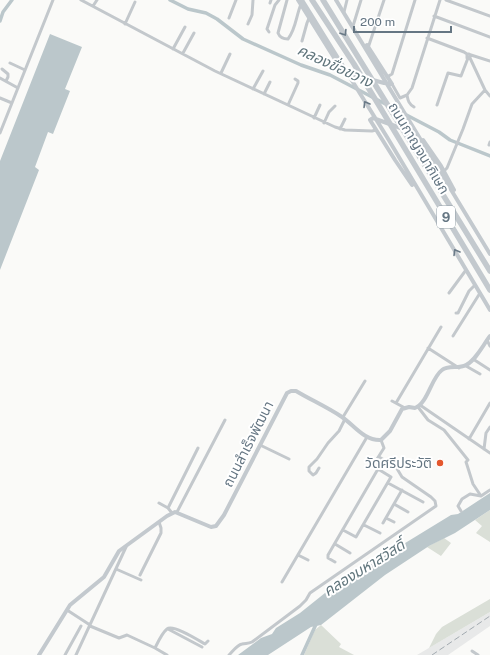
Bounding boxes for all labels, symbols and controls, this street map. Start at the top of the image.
scale bar [354,8,451,34]
text: 200 m [360,15,395,29]
one-way arrow [340,29,347,36]
water label: คลองขื่อขวาง [295,39,377,91]
street label: ถนนกาญจนาภิเษก [385,99,453,197]
one-way arrow [364,101,371,108]
road number: 9 [437,206,455,228]
one-way arrow [453,249,460,256]
street label: ถนนสำเร็จพัฒนา [219,398,277,490]
place label: วัดศรีประวัติ [365,455,432,471]
marker: วัดศรีประวัติ [435,458,445,468]
water label: คลองมหาสวัสดิ์ [320,534,411,599]

